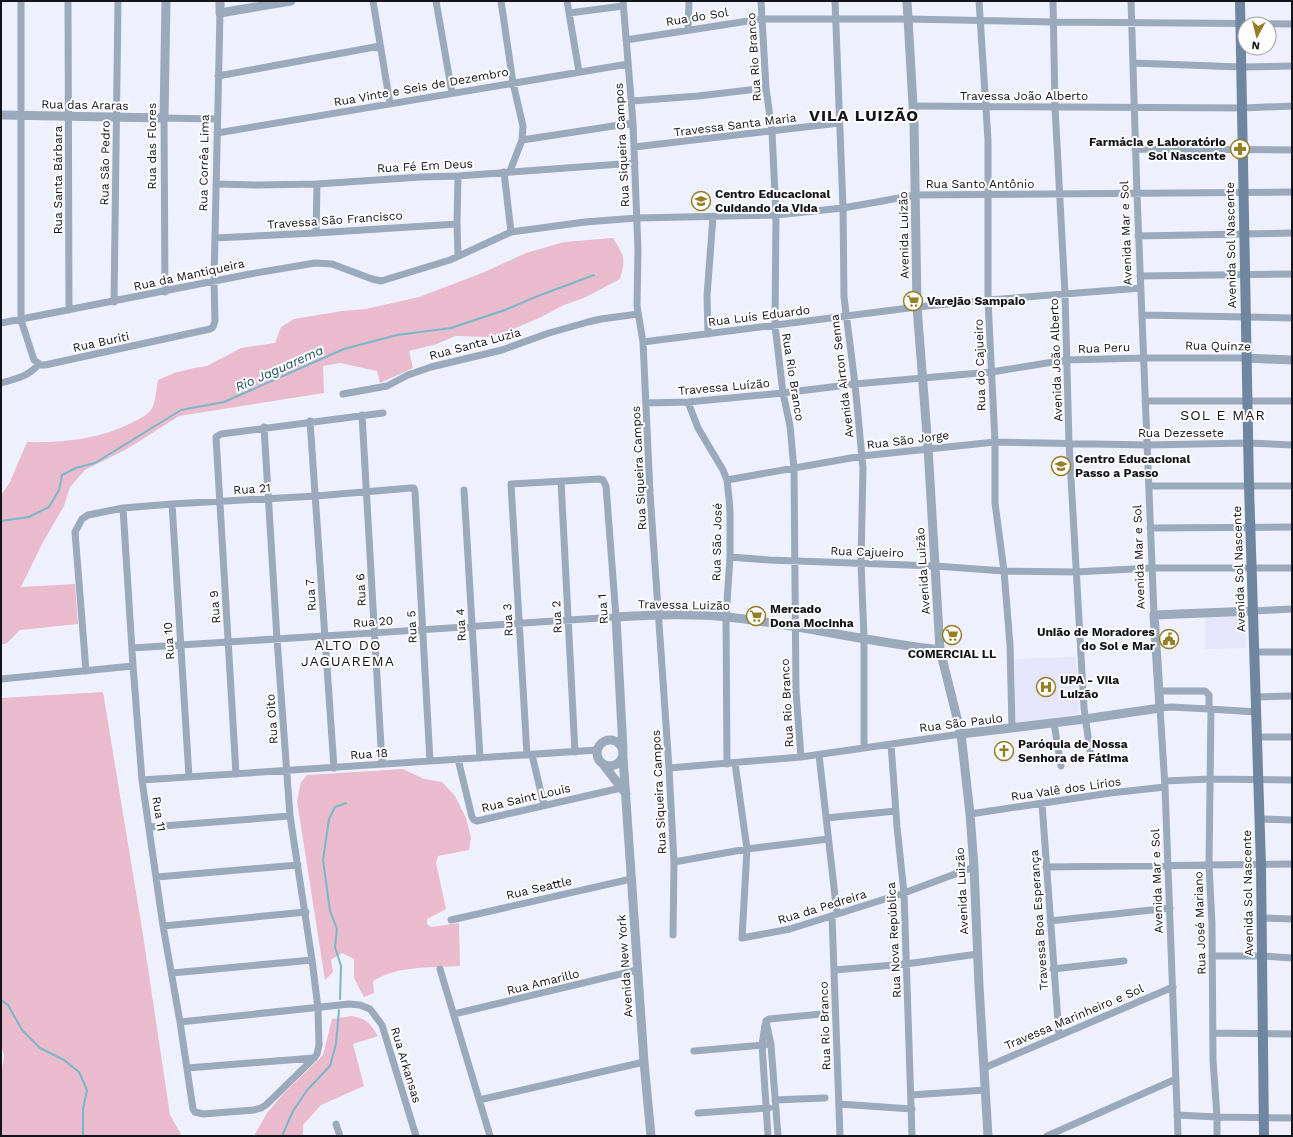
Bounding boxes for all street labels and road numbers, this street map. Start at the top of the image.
street label: Rua do Sol [665,5,730,29]
street label: Rua Rio Branco [744,12,764,102]
street label: Rua Vinte e Seis de Dezembro [332,65,510,109]
street label: Rua Siqueira Campos [612,82,632,208]
street label: Travessa João Alberto [960,89,1088,103]
street label: Rua das Araras [41,97,129,113]
street label: Rua das Flores [145,103,159,189]
street label: Travessa Santa Maria [673,111,797,139]
street label: Rua Corrêa Lima [196,114,212,212]
street label: Rua São Pedro [97,120,113,206]
street label: Rua Santa Bárbara [51,126,65,234]
street label: Rua Fé Em Deus [377,156,473,176]
street label: Rua Santo Antônio [926,177,1034,191]
street label: Avenida Mar e Sol [1117,180,1135,286]
street label: Avenida Sol Nascente [1223,182,1239,308]
street label: Avenida Luizão [896,191,912,279]
street label: Travessa São Francisco [267,208,403,232]
street label: Rua da Mantiqueira [132,256,246,294]
street label: Avenida João Alberto [1047,298,1065,422]
street label: Rua Luís Eduardo [707,303,811,329]
street label: Avenida Airton Senna [827,313,857,439]
street label: Rua do Cajueiro [971,319,989,411]
street label: Rua Santa Luzia [428,325,522,363]
street label: Rua Buriti [71,329,131,355]
street label: Rua Rio Branco [779,332,807,422]
street label: Rua Quinze [1185,338,1251,354]
street label: Rua Peru [1078,340,1130,356]
street label: Travessa Luízão [677,376,771,398]
street label: Rua Siqueira Campos [629,405,649,531]
street label: Rua Dezessete [1138,426,1224,440]
street label: Rua São Jorge [866,428,950,452]
street label: Rua 21 [233,481,271,497]
street label: Rua São José [709,503,725,581]
street label: Avenida Mar e Sol [1130,504,1148,610]
street label: Avenida Sol Nascente [1230,505,1248,632]
street label: Avenida Luizão [913,527,933,615]
street label: Rua Cajueiro [830,544,904,560]
street label: Rua 6 [353,573,369,607]
street label: Rua 7 [303,578,319,612]
street label: Rua 9 [207,590,223,624]
street label: Rua 1 [595,593,611,625]
street label: Travessa Luizão [638,597,730,613]
street label: Rua 2 [549,600,565,634]
street label: Rua 3 [500,603,516,637]
street label: Rua 4 [453,608,469,642]
street label: Rua 5 [404,610,420,644]
street label: Rua 20 [352,614,394,630]
street label: Rua 10 [161,622,177,660]
street label: Rua Rio Branco [778,658,796,748]
street label: Rua Oito [263,693,281,745]
street label: Rua São Paulo [919,711,1003,735]
street label: Rua Siqueira Campos [649,729,669,855]
street label: Rua 18 [350,746,388,762]
street label: Rua Valê dos Lírios [1010,774,1122,804]
street label: Rua Saint Louis [480,781,572,815]
street label: Rua 11 [149,796,169,832]
street label: Avenida Mar e Sol [1148,828,1166,934]
street label: Avenida Sol Nascente [1240,830,1256,956]
street label: Avenida Luizão [953,847,971,935]
street label: Travessa Boa Esperança [1027,849,1051,991]
street label: Rua José Mariano [1191,871,1209,975]
street label: Rua Seattle [505,874,573,902]
street label: Rua Nova República [884,882,904,998]
street label: Rua da Pedreira [776,887,868,927]
street label: Avenida New York [614,914,636,1018]
street label: Rua Amarillo [505,966,581,998]
street label: Rua Rio Branco [816,981,834,1071]
street label: Travessa Marinheiro e Sol [1002,981,1146,1053]
street label: Rua Arkansas [388,1025,424,1105]

